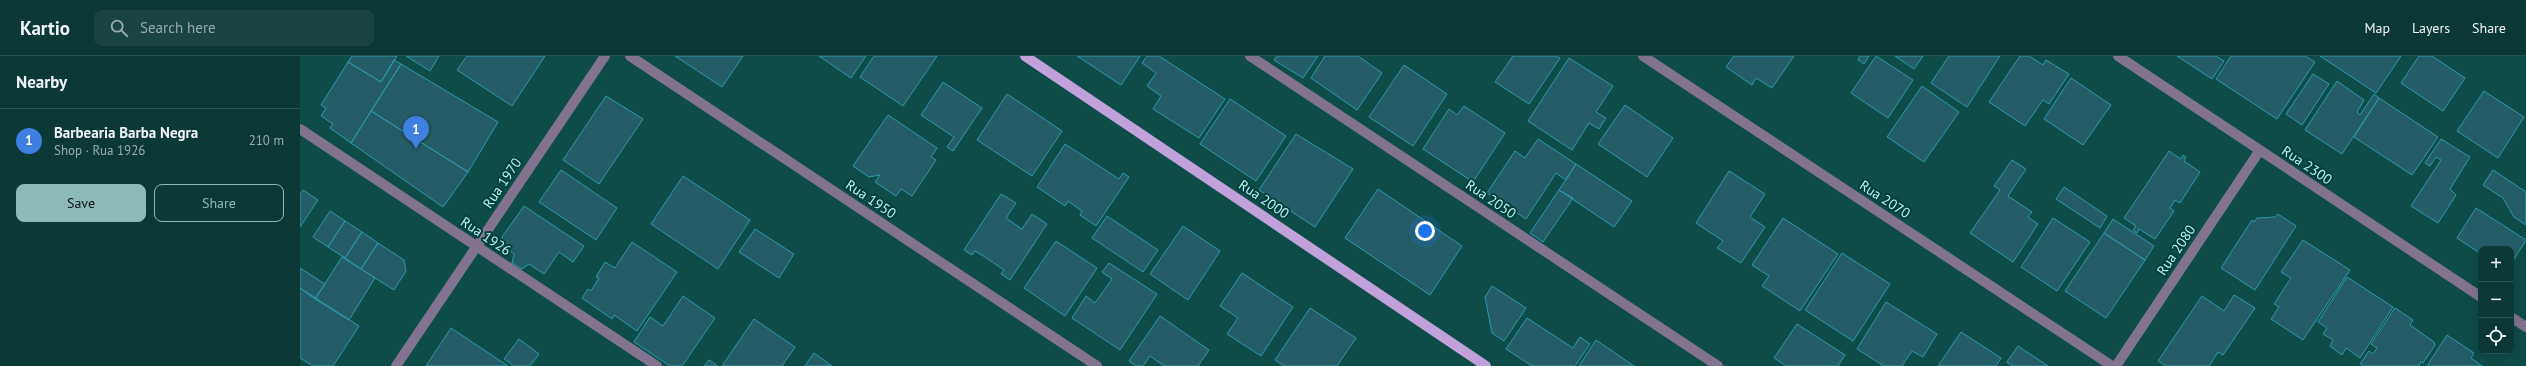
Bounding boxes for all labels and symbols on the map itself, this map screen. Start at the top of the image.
pin: 1 [403,116,429,149]
street label: Rua 2300 [2278,142,2336,189]
street label: Rua 1970 [479,154,526,212]
street label: Rua 1950 [842,176,900,223]
street label: Rua 2000 [1235,176,1293,223]
street label: Rua 2050 [1462,176,1520,223]
street label: Rua 2070 [1856,176,1914,222]
street label: Rua 1926 [457,213,515,259]
your location [1415,221,1435,241]
street label: Rua 2080 [2153,221,2200,279]

